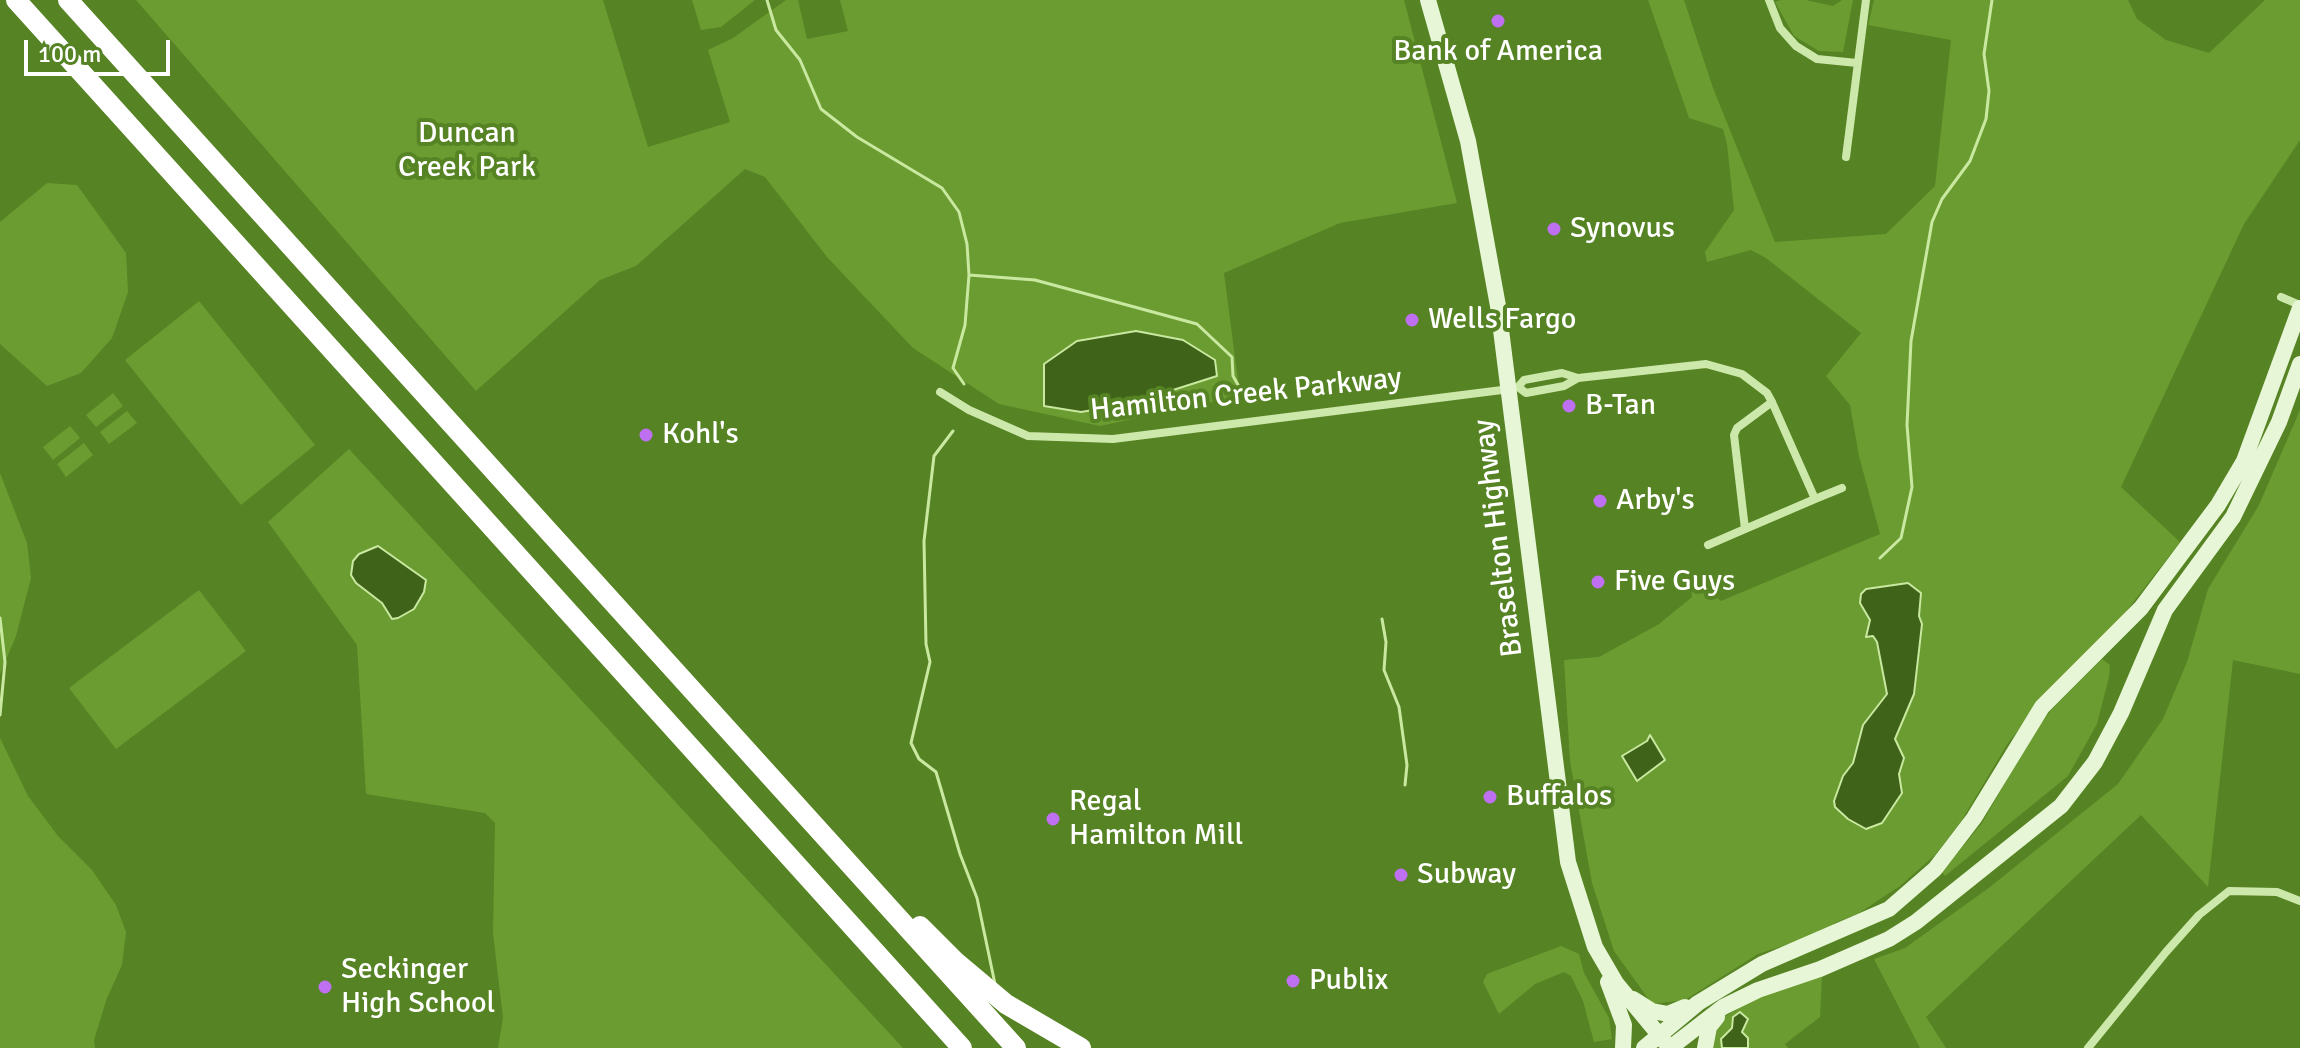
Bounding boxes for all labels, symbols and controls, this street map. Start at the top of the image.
marker: Bank of America [1489,12,1507,30]
scale bar [28,24,174,74]
place label: Bank of America [1393,34,1603,70]
text: 100 m [38,39,101,69]
park label: Duncan Creek Park [398,116,536,186]
place label: Synovus [1570,211,1675,247]
marker: Synovus [1545,220,1563,238]
place label: Wells Fargo [1428,302,1576,338]
marker: Wells Fargo [1403,311,1421,329]
street label: Hamilton Creek Parkway [1089,361,1403,429]
place label: B-Tan [1585,388,1656,424]
marker: B-Tan [1560,397,1578,415]
place label: Kohl's [662,417,739,453]
street label: Braselton Highway [1467,417,1531,659]
marker: Kohl's [637,426,655,444]
place label: Arby's [1616,483,1695,519]
marker: Arby's [1591,492,1609,510]
place label: Five Guys [1614,564,1735,600]
marker: Five Guys [1589,573,1607,591]
place label: Buffalos [1506,779,1612,815]
place label: Regal Hamilton Mill [1069,784,1243,854]
marker: Buffalos [1481,788,1499,806]
marker: Regal Hamilton Mill [1044,810,1062,828]
place label: Subway [1417,857,1516,893]
marker: Subway [1392,866,1410,884]
place label: Seckinger High School [341,952,495,1022]
place label: Publix [1309,963,1388,999]
marker: Publix [1284,972,1302,990]
marker: Seckinger High School [316,978,334,996]

